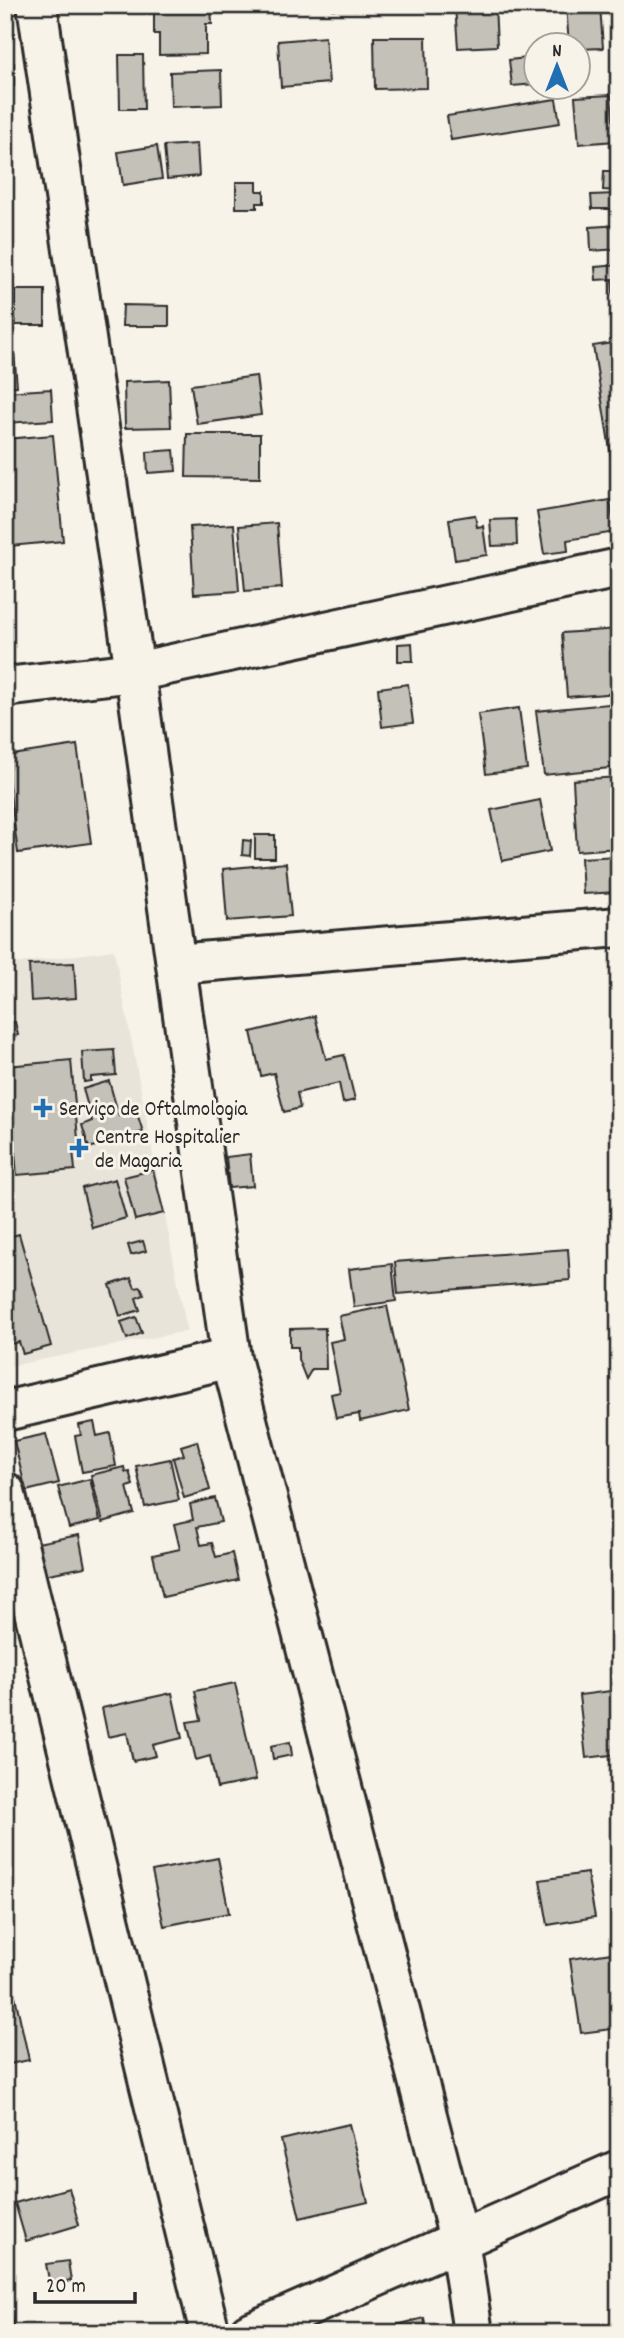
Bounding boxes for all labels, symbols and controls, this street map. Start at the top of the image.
north arrow [522,32,592,102]
text: N [552,39,562,66]
place label: Serviço de Oftalmologia [59,1096,249,1126]
marker: Serviço de Oftalmologia [33,1098,53,1118]
place label: Centre Hospitalier de Magaria [95,1124,240,1178]
marker: Centre Hospitalier de Magaria [69,1138,89,1158]
scale bar [35,2261,135,2305]
text: 20 m [46,2273,86,2303]

